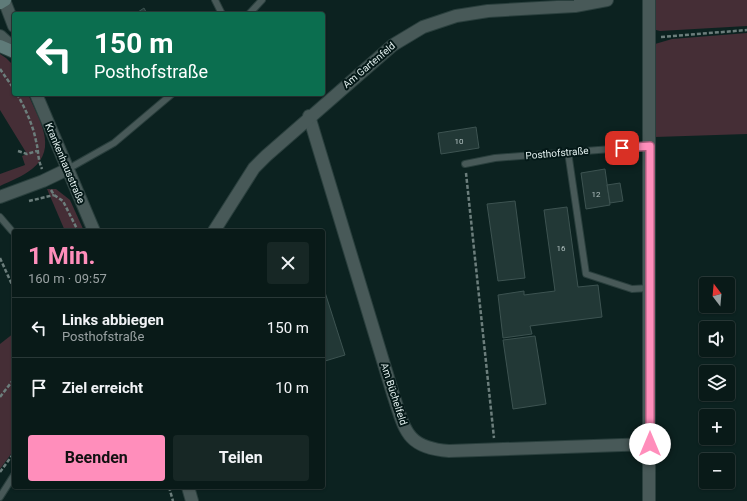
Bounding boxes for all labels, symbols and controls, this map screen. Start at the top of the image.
text: 150 m [94,27,173,60]
icon: left [28,28,80,80]
street label: Am Gartenfeld [341,40,397,90]
text: Posthofstraße [94,61,208,82]
street label: Krankenhausstraße [43,121,87,205]
pin [605,131,639,165]
house number: 10 [455,137,464,146]
icon: arrive [611,137,633,159]
street label: Posthofstraße [525,145,589,161]
house number: 12 [592,190,601,199]
text: 1 Min. [28,242,96,270]
button: close [267,242,309,284]
house number: 16 [557,244,566,253]
text: 160 m · 09:57 [28,271,107,286]
north arrow [699,277,735,313]
map controls [699,277,735,489]
text: Links abbiegen [62,311,164,329]
icon: left [28,317,50,339]
text: 150 m [267,319,309,337]
button: sound [699,321,735,357]
text: Posthofstraße [62,329,144,344]
street label: Am Büchelfeld [379,362,409,426]
button: layers [699,365,735,401]
icon: arrive [28,377,50,399]
text: Ziel erreicht [62,379,143,397]
text: 10 m [275,379,309,397]
button: + [699,409,735,445]
position arrow [629,423,671,465]
button: Beenden [28,435,165,481]
button: Teilen [173,435,309,481]
button: − [699,453,735,489]

